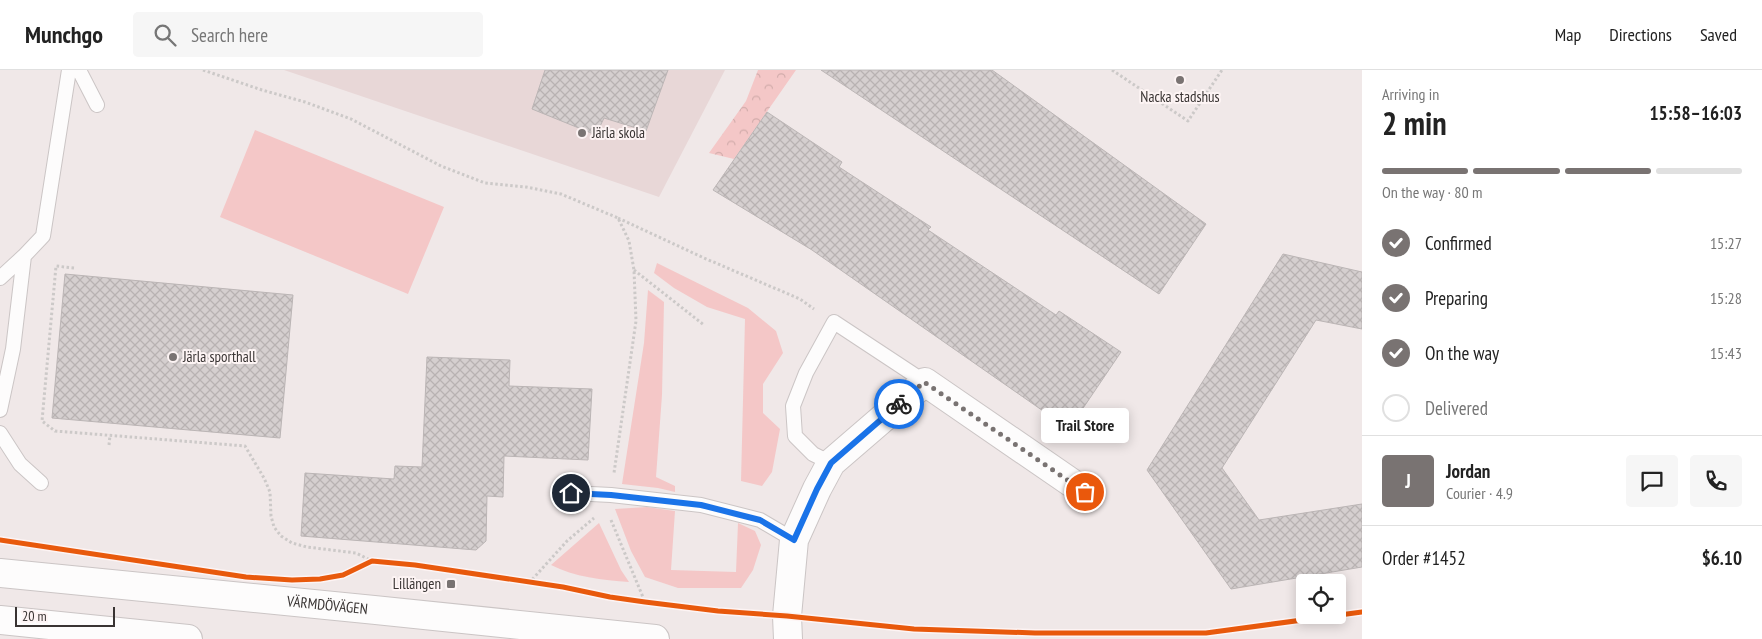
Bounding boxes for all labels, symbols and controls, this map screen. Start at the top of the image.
search box [133,12,483,57]
text: Munchgo [25,19,103,50]
icon: search [151,21,179,49]
text: Search here [191,23,268,47]
text: Map [1555,23,1581,46]
text: Directions [1609,23,1672,46]
text: Saved [1700,23,1737,46]
marker: Nacka stadshus [1174,74,1186,86]
text: Arriving in [1382,84,1439,104]
place label: Nacka stadshus [1140,87,1220,106]
text: 15:58–16:03 [1649,101,1742,125]
text: 2 min [1382,102,1447,144]
place label: Järla skola [591,123,645,142]
marker: Järla skola [576,127,588,139]
text: On the way · 80 m [1382,182,1482,202]
icon: check [1382,229,1410,257]
text: Confirmed [1425,231,1492,255]
text: 15:27 [1710,233,1742,253]
icon: check [1382,284,1410,312]
text: Preparing [1425,286,1488,310]
text: 15:28 [1710,288,1742,308]
icon: check [1382,339,1410,367]
text: On the way [1425,341,1499,365]
text: 15:43 [1710,343,1742,363]
place label: Järla sporthall [182,347,256,366]
marker: Järla sporthall [167,351,179,363]
courier [874,379,924,429]
icon: bike [885,390,913,418]
text: Delivered [1425,396,1488,420]
callout: Trail Store [1041,407,1129,442]
text: Trail Store [1056,415,1114,435]
button: chat [1626,455,1678,507]
button: phone [1690,455,1742,507]
text: Jordan [1446,459,1490,483]
text: J [1405,469,1411,493]
pin [1064,471,1106,513]
pin [550,472,592,514]
icon: bag [1071,478,1099,506]
icon: home [557,479,585,507]
text: Courier · 4.9 [1446,483,1513,503]
text: Order #1452 [1382,546,1466,570]
text: $6.10 [1702,546,1742,570]
place label: Lillängen [393,574,441,593]
map controls [1296,574,1346,624]
button: locate [1296,574,1346,624]
marker: Lillängen [445,578,457,590]
street label: VÄRMDÖVÄGEN [285,591,369,618]
scale bar [15,604,115,627]
text: 20 m [22,607,47,625]

